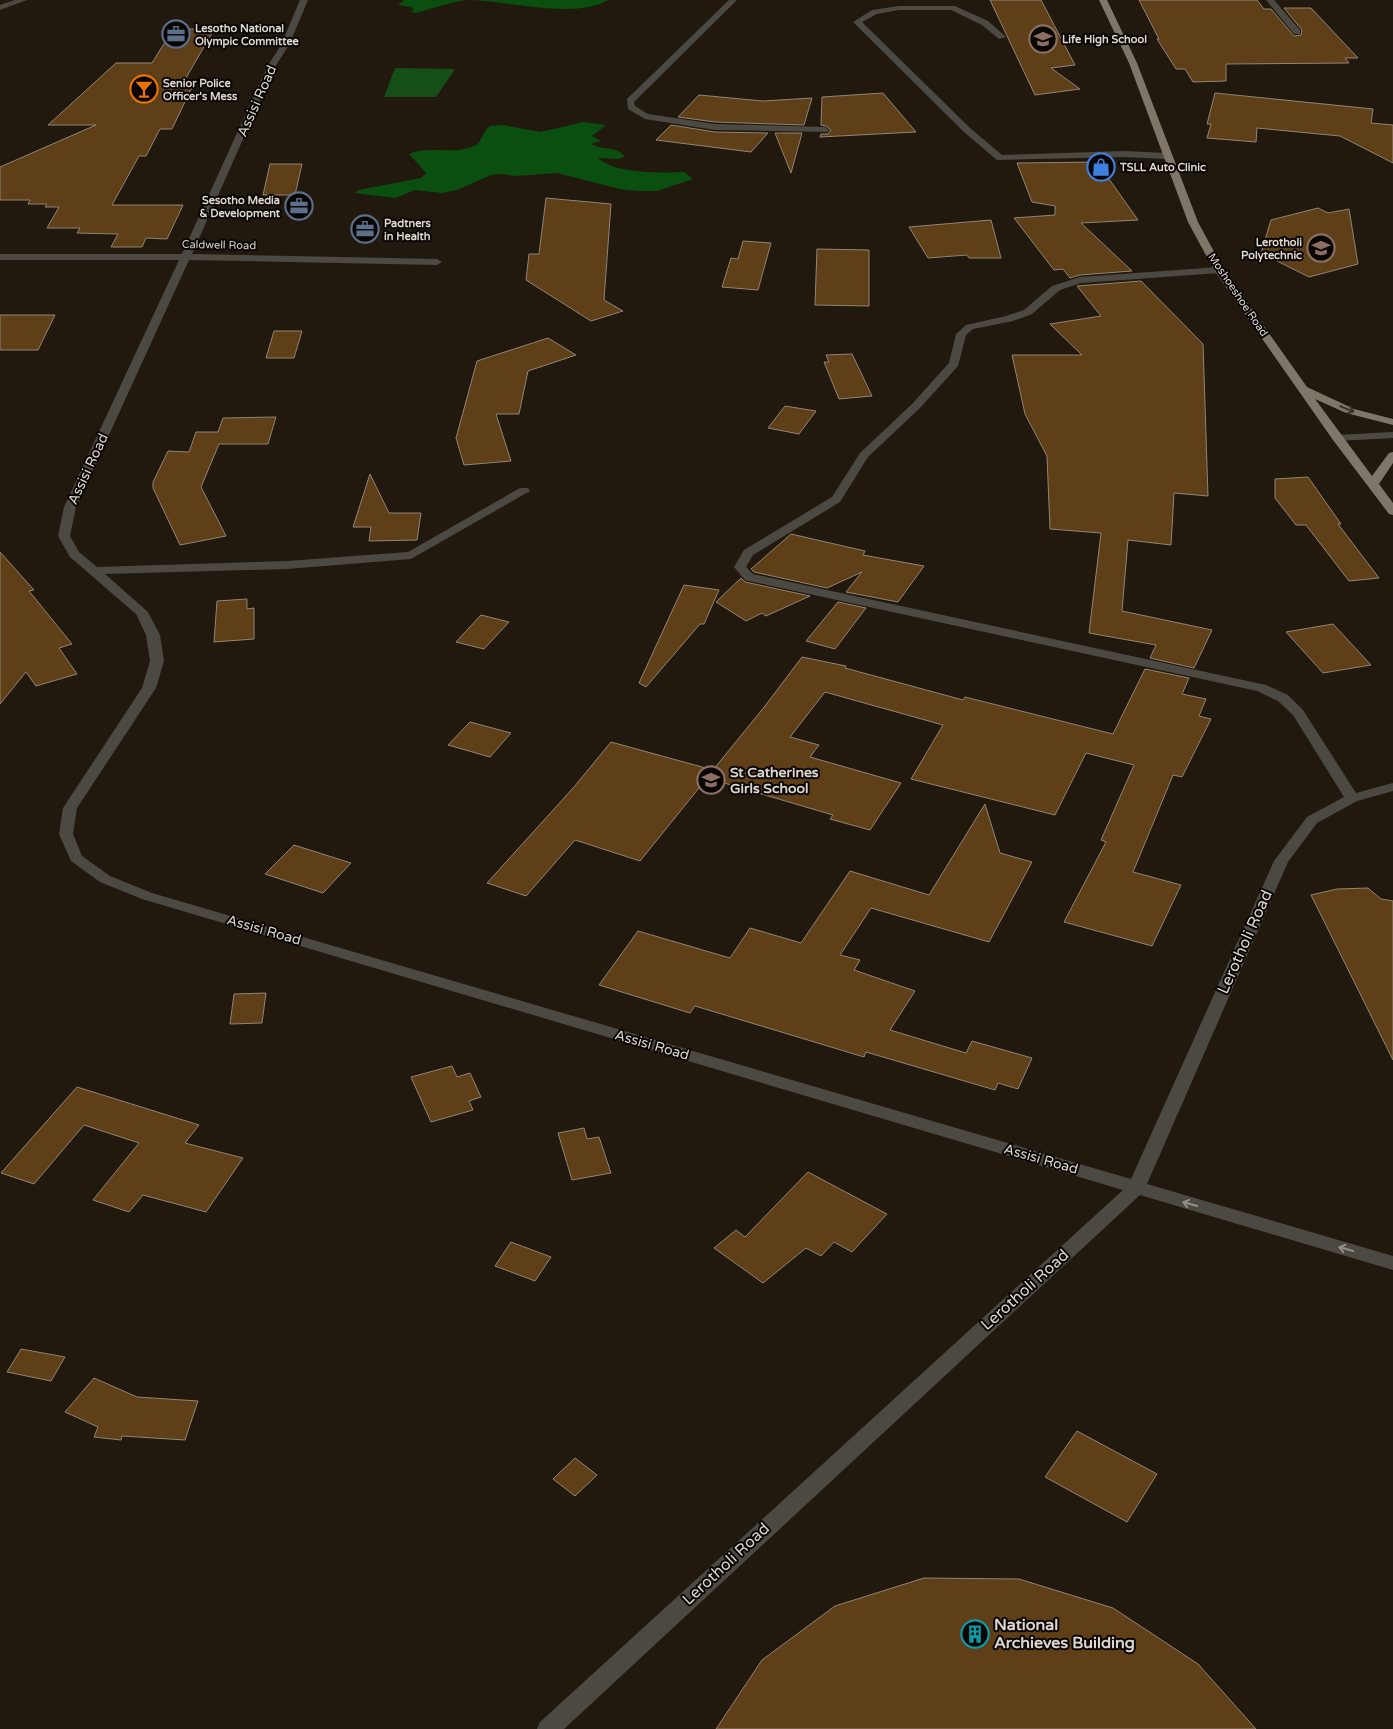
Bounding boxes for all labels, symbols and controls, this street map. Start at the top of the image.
office icon: Lesotho National Olympic Committee [161,19,191,49]
place label: Lesotho National Olympic Committee [195,22,300,49]
school or university icon: Life High School [1028,24,1058,54]
place label: Life High School [1062,33,1147,47]
street label: Assisi Road [234,63,280,139]
bar icon: Senior Police Officer's Mess [129,74,159,104]
place label: Senior Police Officer's Mess [163,77,238,103]
shop icon: TSLL Auto Clinic [1086,152,1116,182]
place label: TSLL Auto Clinic [1119,161,1206,174]
office icon: Sesotho Media & Development [284,191,314,221]
place label: Sesotho Media & Development [199,194,281,221]
office icon: Padtners in Health [350,214,380,244]
place label: Padtners in Health [384,217,432,243]
school or university icon: Lerotholi Polytechnic [1306,233,1336,263]
place label: Lerotholi Polytechnic [1241,236,1302,263]
street label: Caldwell Road [182,238,256,252]
street label: Moshoeshoe Road [1205,251,1271,339]
one-way arrow [1339,405,1354,414]
street label: Assisi Road [64,431,112,507]
place label: St Catherines Girls School [730,764,819,797]
school or university icon: St Catherines Girls School [696,765,726,795]
street label: Lerotholi Road [1213,887,1277,997]
street label: Assisi Road [225,911,303,949]
street label: Assisi Road [613,1026,691,1064]
street label: Assisi Road [1002,1140,1080,1178]
one-way arrow [1183,1198,1199,1208]
one-way arrow [1339,1244,1355,1254]
street label: Lerotholi Road [977,1245,1073,1335]
street label: Lerotholi Road [678,1519,774,1609]
place label: National Archieves Building [994,1615,1135,1653]
building icon: National Archieves Building [960,1619,990,1649]

